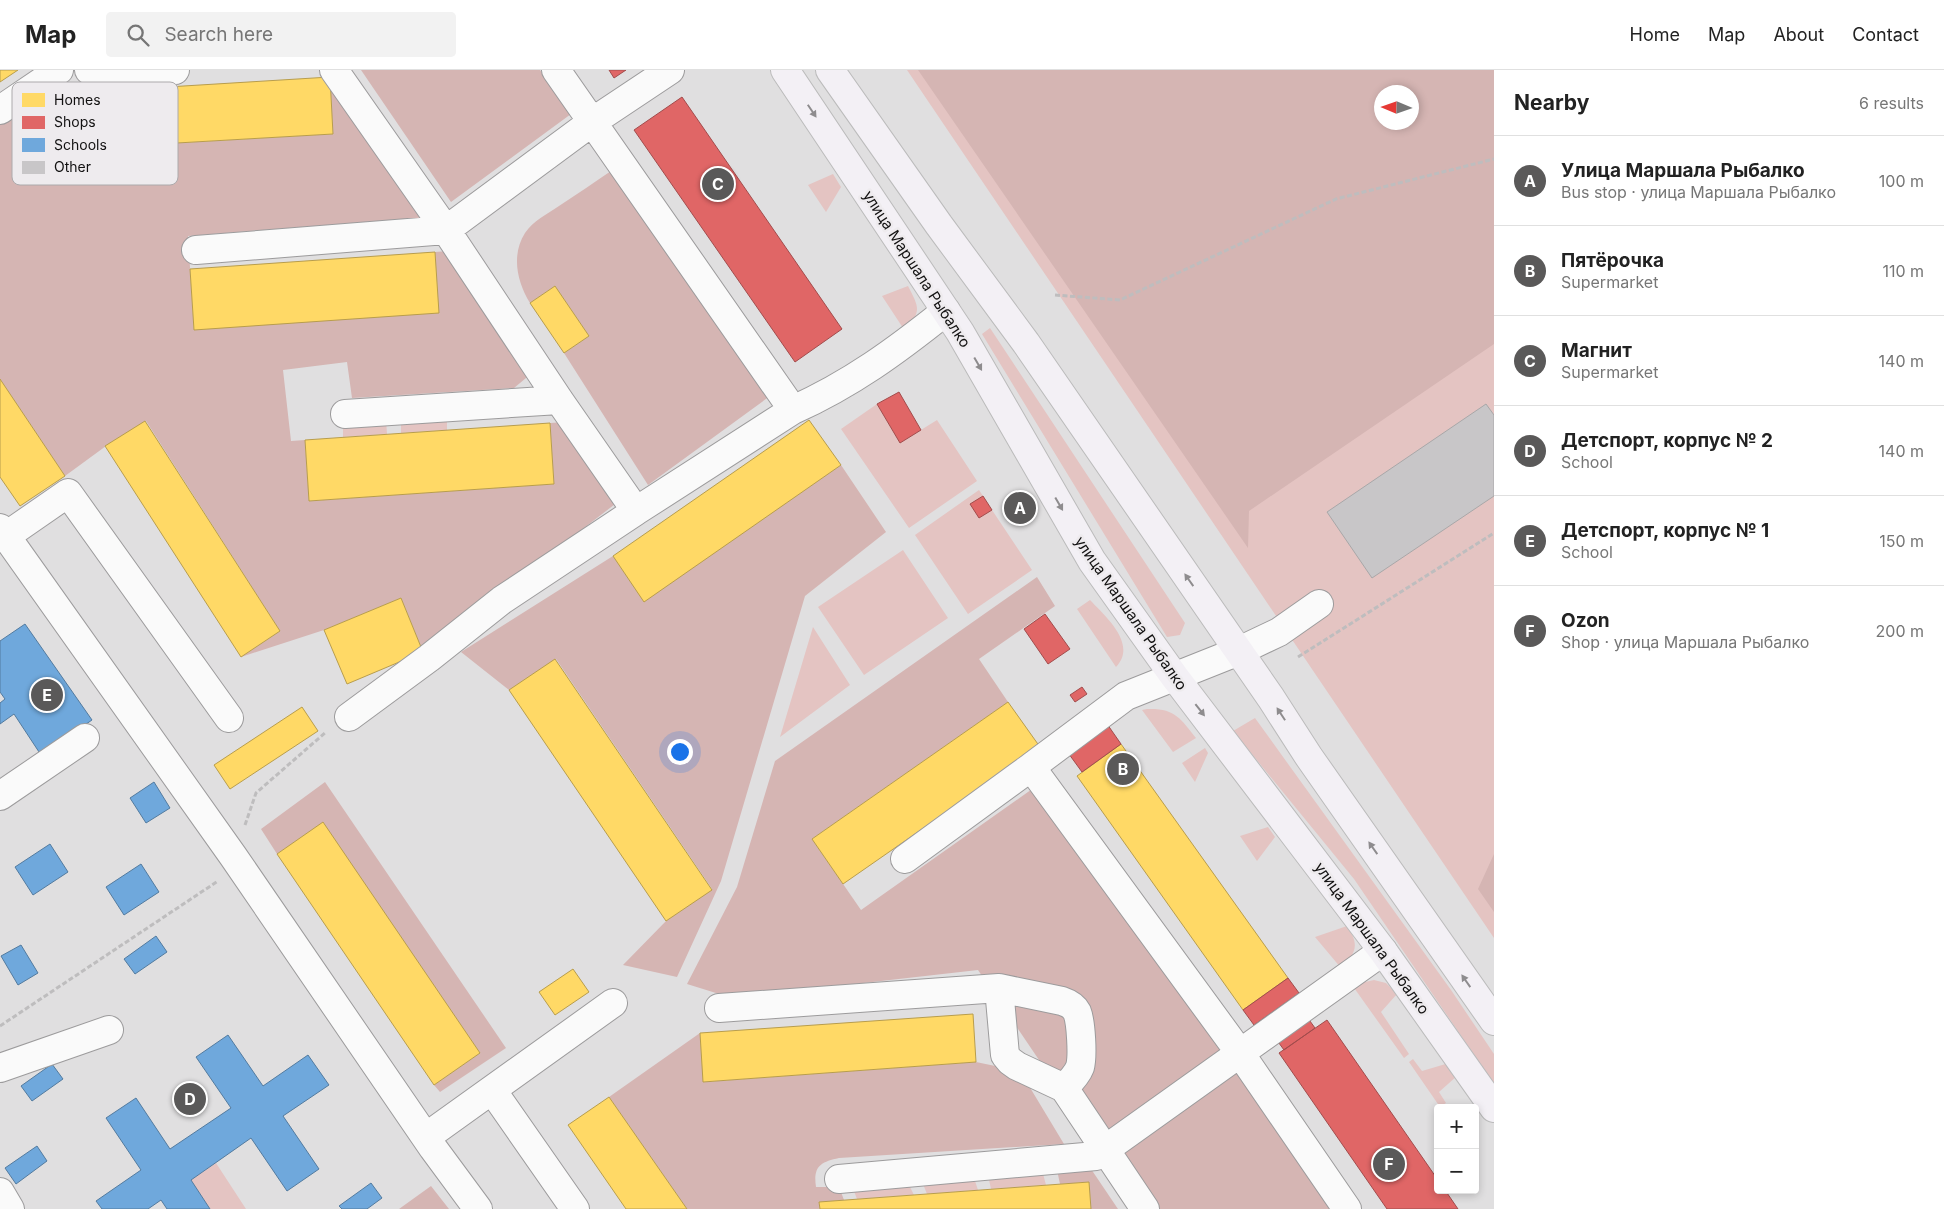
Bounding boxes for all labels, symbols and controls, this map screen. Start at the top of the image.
search box [106,12,456,57]
text: Map [25,20,76,49]
icon: search [124,21,152,49]
text: Search here [164,23,273,46]
text: Home [1630,24,1680,45]
text: Map [1708,24,1745,45]
text: About [1773,24,1824,45]
text: Contact [1852,24,1919,45]
legend [12,82,178,185]
north arrow [1374,85,1419,130]
text: Nearby [1514,90,1589,115]
text: Homes [54,91,101,108]
text: 6 results [1859,93,1924,113]
one-way arrow [807,104,817,117]
text: Shops [54,113,96,130]
text: Schools [54,136,107,153]
text: Other [54,158,91,175]
text: Улица Маршала Рыбалко [1561,159,1805,182]
pin: C [702,165,734,203]
text: A [1524,171,1536,191]
text: 100 m [1879,171,1924,191]
text: Bus stop · улица Маршала Рыбалко [1561,182,1836,202]
street label: улица Маршала Рыбалко [859,187,975,351]
text: Пятёрочка [1561,249,1664,272]
text: B [1525,261,1535,281]
text: 110 m [1882,261,1924,281]
text: Supermarket [1561,272,1658,292]
text: Магнит [1561,339,1632,362]
text: C [1524,351,1536,371]
text: 140 m [1879,351,1924,371]
one-way arrow [973,357,982,370]
text: Supermarket [1561,362,1658,382]
text: Детспорт, корпус № 2 [1561,429,1773,452]
text: D [1524,441,1536,461]
text: 140 m [1879,441,1924,461]
text: School [1561,452,1613,472]
pin: A [1004,489,1036,527]
one-way arrow [1055,497,1064,511]
text: Детспорт, корпус № 1 [1561,519,1769,542]
text: E [1525,531,1535,551]
text: 150 m [1879,531,1924,551]
street label: улица Маршала Рыбалко [1071,532,1191,694]
text: School [1561,542,1613,562]
one-way arrow [1184,573,1194,587]
text: Ozon [1561,609,1610,632]
text: F [1525,621,1535,641]
text: 200 m [1876,621,1924,641]
text: Shop · улица Маршала Рыбалко [1561,632,1809,652]
pin: E [31,676,63,714]
one-way arrow [1195,703,1205,717]
one-way arrow [1276,707,1286,721]
your location [667,739,693,765]
pin: B [1107,750,1139,788]
one-way arrow [1368,841,1378,855]
street label: улица Маршала Рыбалко [1310,858,1434,1018]
one-way arrow [1461,974,1471,988]
pin: D [174,1080,206,1118]
map controls [1434,1104,1479,1194]
button: + [1434,1104,1479,1149]
pin: F [1373,1145,1405,1183]
button: − [1434,1149,1479,1194]

